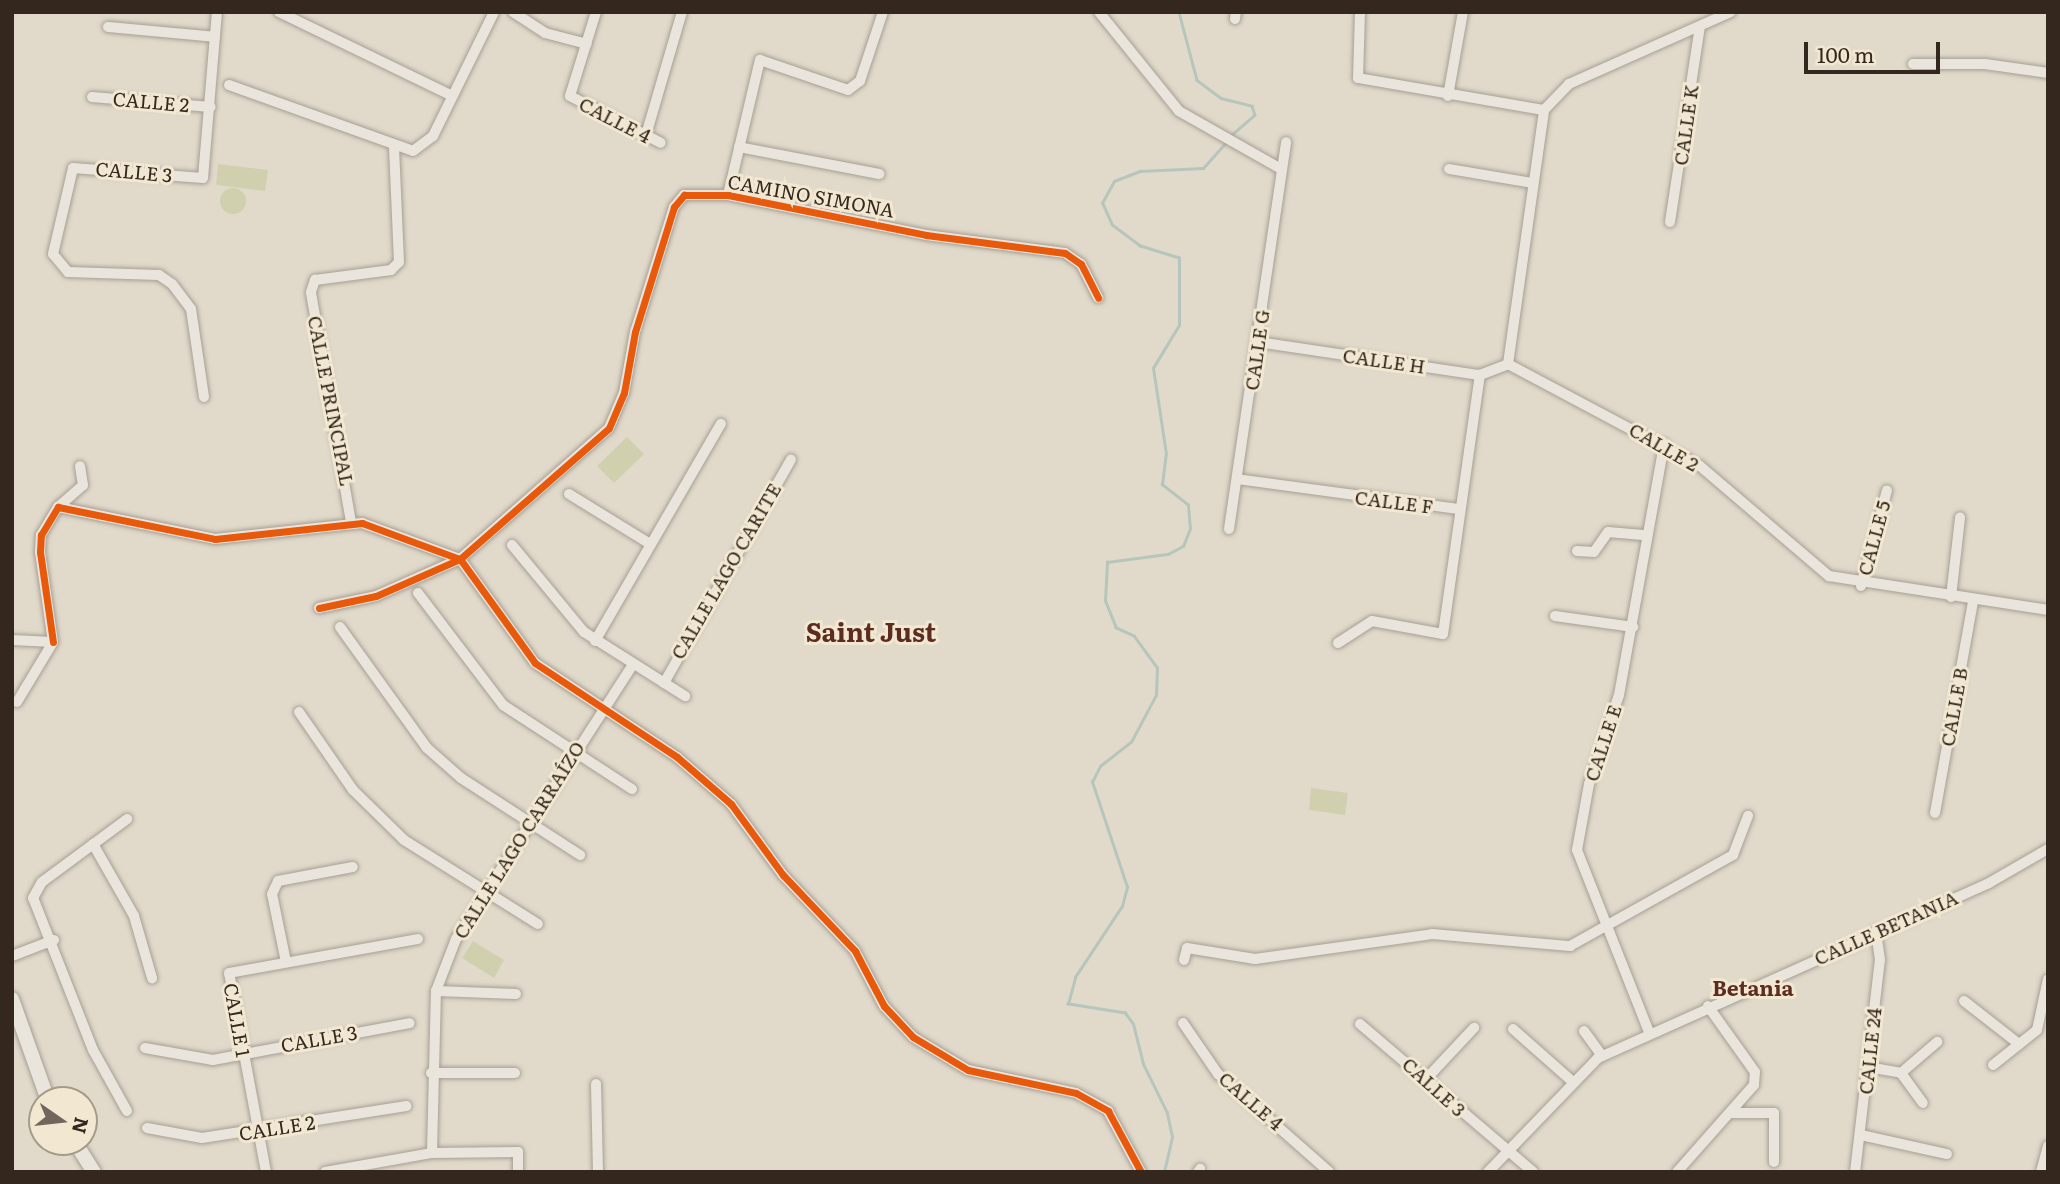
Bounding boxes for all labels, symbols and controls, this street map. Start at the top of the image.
scale bar [1808,28,1944,72]
text: 100 m [1817,38,1874,69]
street label: CALLE K [1669,83,1703,167]
street label: CALLE 2 [112,87,190,117]
street label: CALLE 4 [575,92,655,148]
street label: CALLE 3 [95,157,173,187]
street label: CAMINO SIMONA [726,170,896,222]
street label: CALLE G [1240,308,1274,392]
street label: CALLE PRINCIPAL [303,314,359,488]
street label: CALLE H [1341,344,1427,378]
street label: CALLE 2 [1625,418,1703,476]
street label: CALLE LAGO CARITE [666,479,786,663]
street label: CALLE F [1354,486,1434,518]
street label: CALLE 5 [1853,498,1895,578]
district label: Saint Just [806,615,936,647]
street label: CALLE B [1936,666,1972,748]
street label: CALLE E [1580,702,1626,784]
street label: CALLE LAGO CARRAÍZO [449,737,589,943]
street label: CALLE BETANIA [1811,886,1961,970]
district label: Betania [1712,974,1794,1000]
street label: CALLE 1 [219,981,255,1059]
street label: CALLE 24 [1854,1007,1886,1095]
street label: CALLE 3 [279,1021,359,1057]
street label: CALLE 3 [1398,1053,1470,1121]
street label: CALLE 4 [1214,1067,1288,1135]
north arrow [28,1086,98,1156]
street label: CALLE 2 [237,1111,317,1145]
text: N [66,1114,97,1137]

